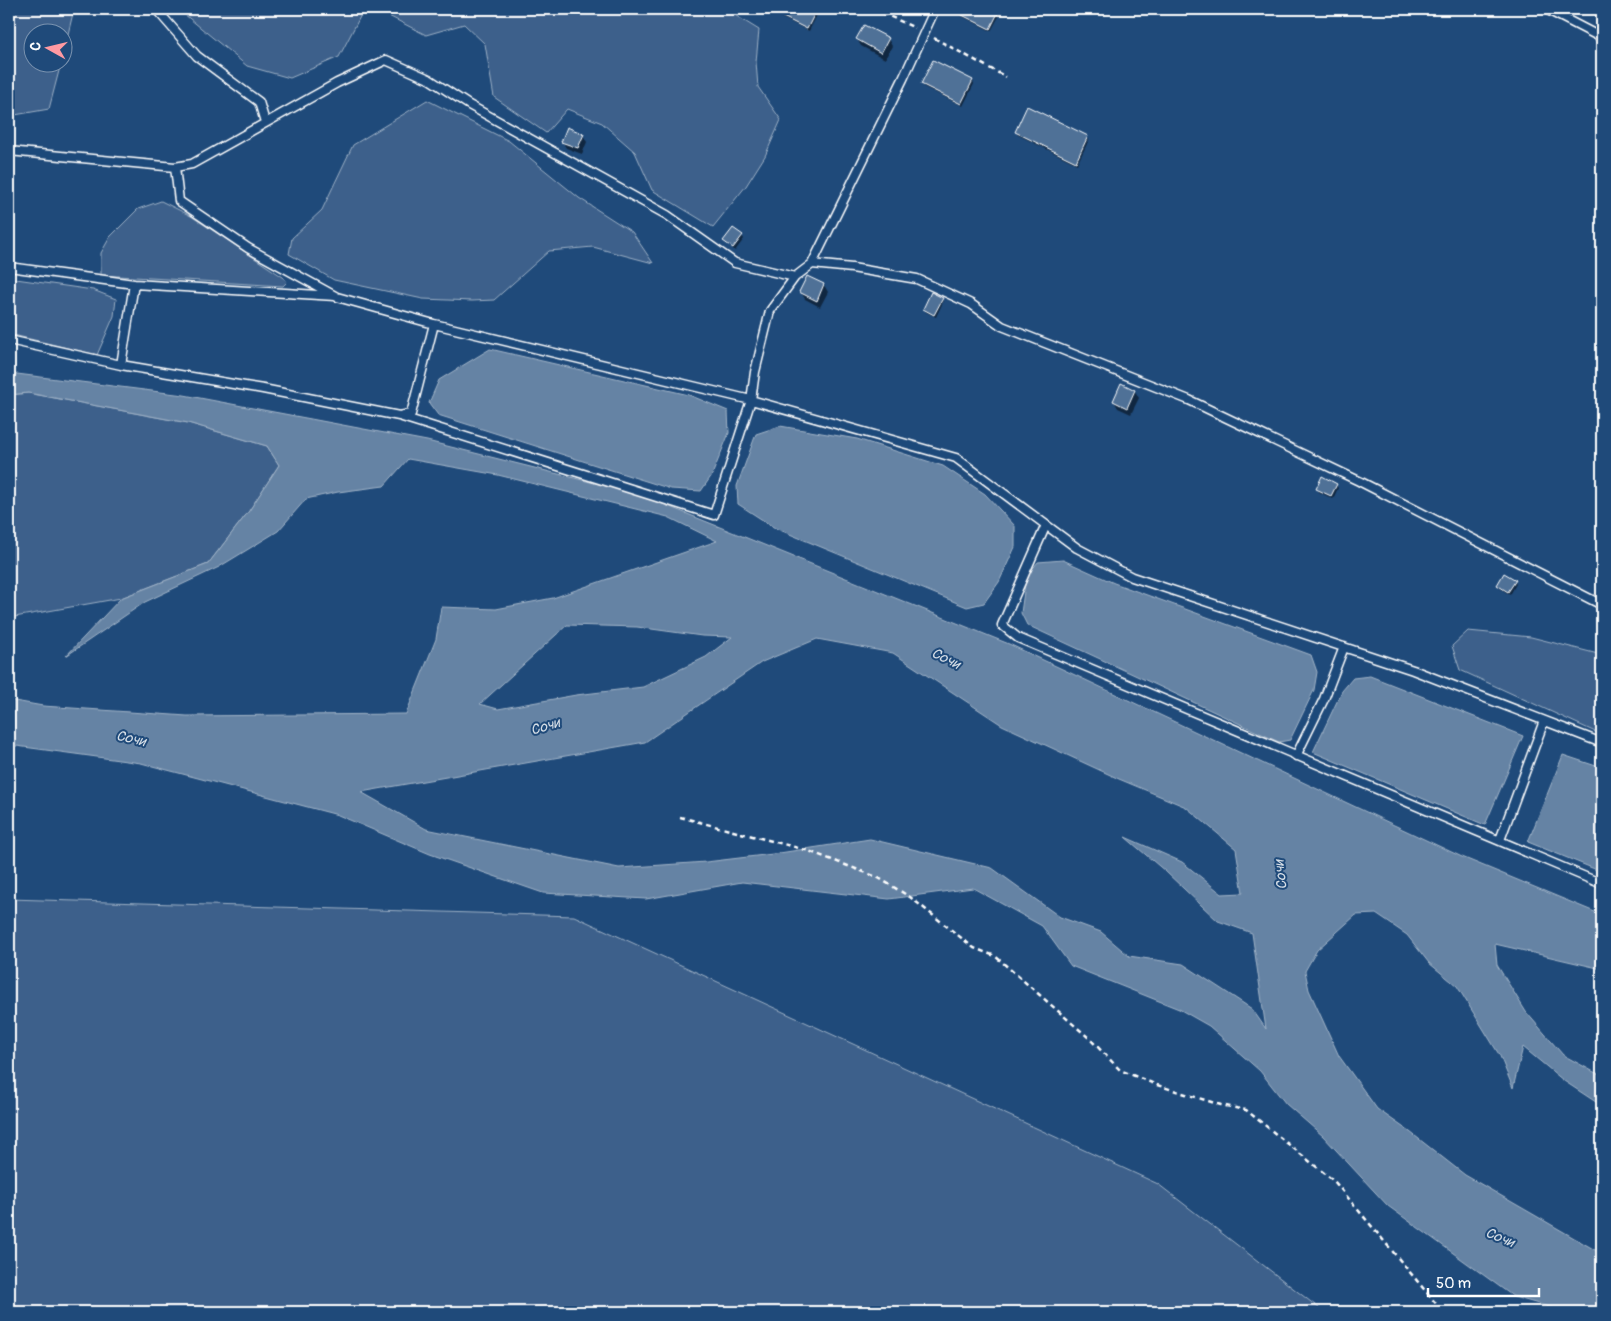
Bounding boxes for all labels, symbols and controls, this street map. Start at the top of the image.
north arrow [22,22,72,72]
text: С [27,40,45,52]
water label: Сочи [929,644,964,673]
water label: Сочи [529,714,563,739]
water label: Сочи [115,727,149,750]
water label: Сочи [1270,858,1291,891]
water label: Сочи [1483,1224,1518,1252]
scale bar [1428,1266,1540,1298]
text: 50 m [1436,1274,1471,1293]

